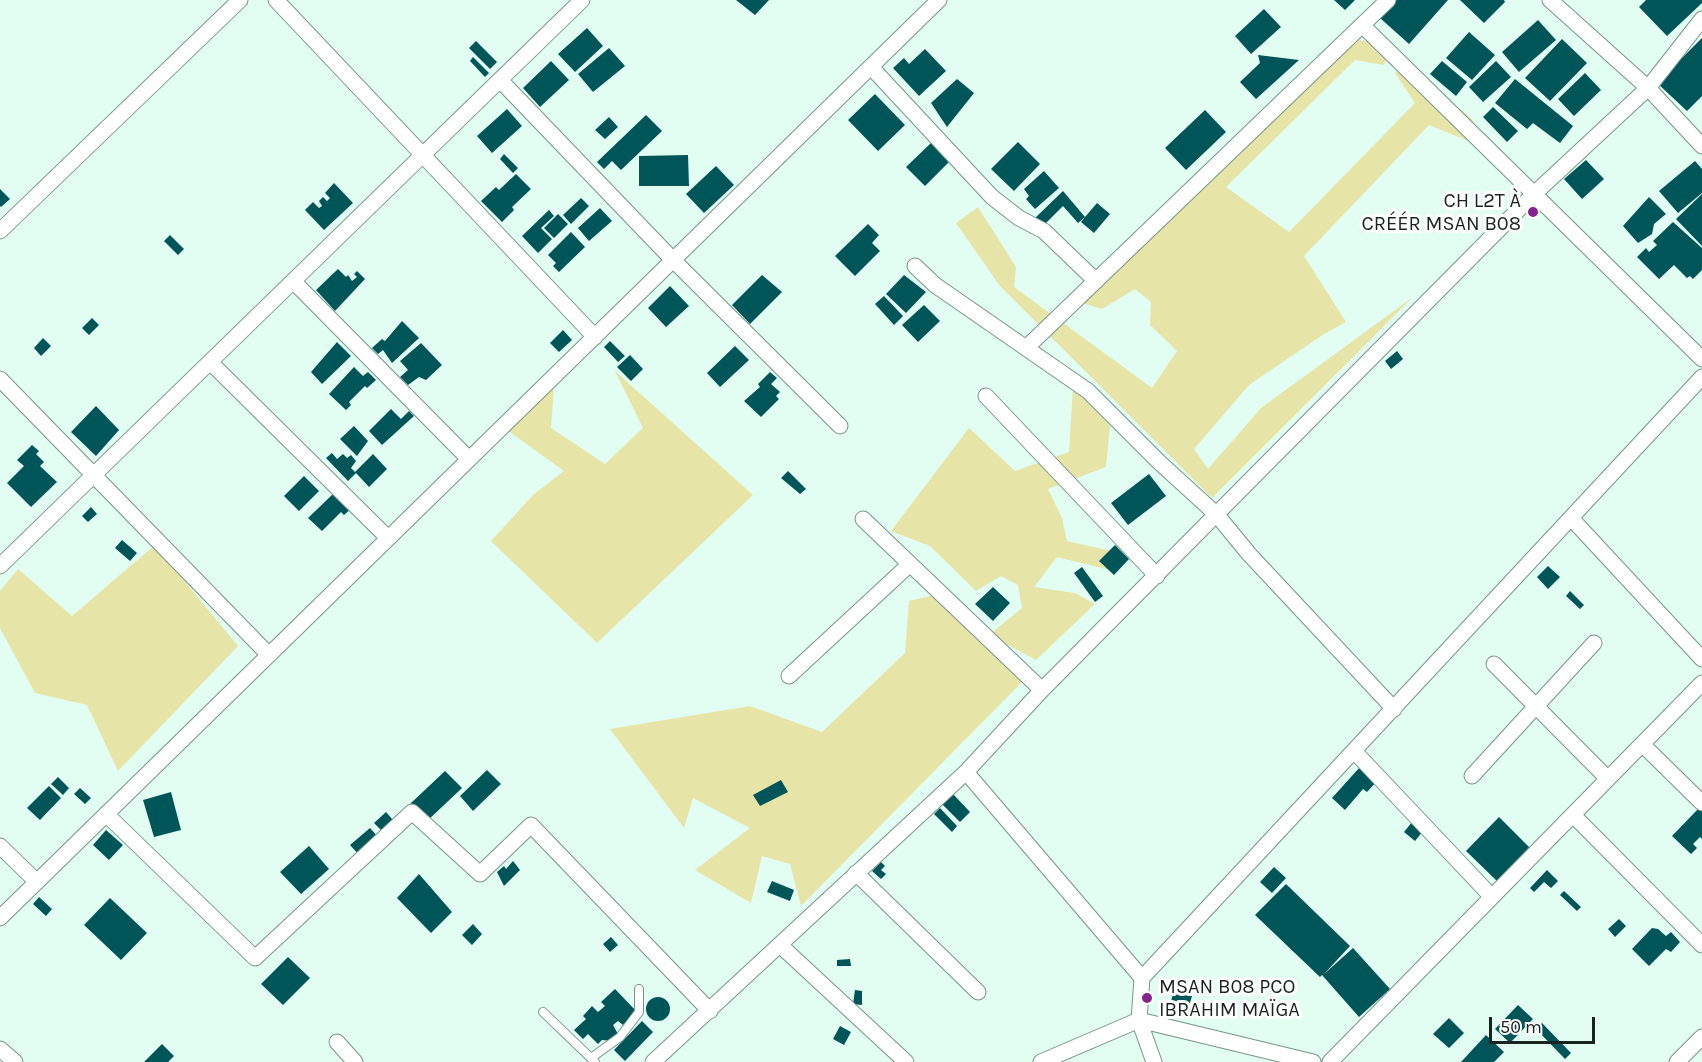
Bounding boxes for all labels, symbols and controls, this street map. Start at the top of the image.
place label: CH L2T À CRÉÉR MSAN B08 [1361,189,1521,236]
marker: CH L2T À CRÉÉR MSAN B08 [1526,205,1540,219]
place label: MSAN B08 PCO IBRAHIM MAÏGA [1159,975,1300,1022]
marker: MSAN B08 PCO IBRAHIM MAÏGA [1140,991,1154,1005]
scale bar [1492,1005,1598,1043]
text: 50 m [1500,1016,1542,1038]

